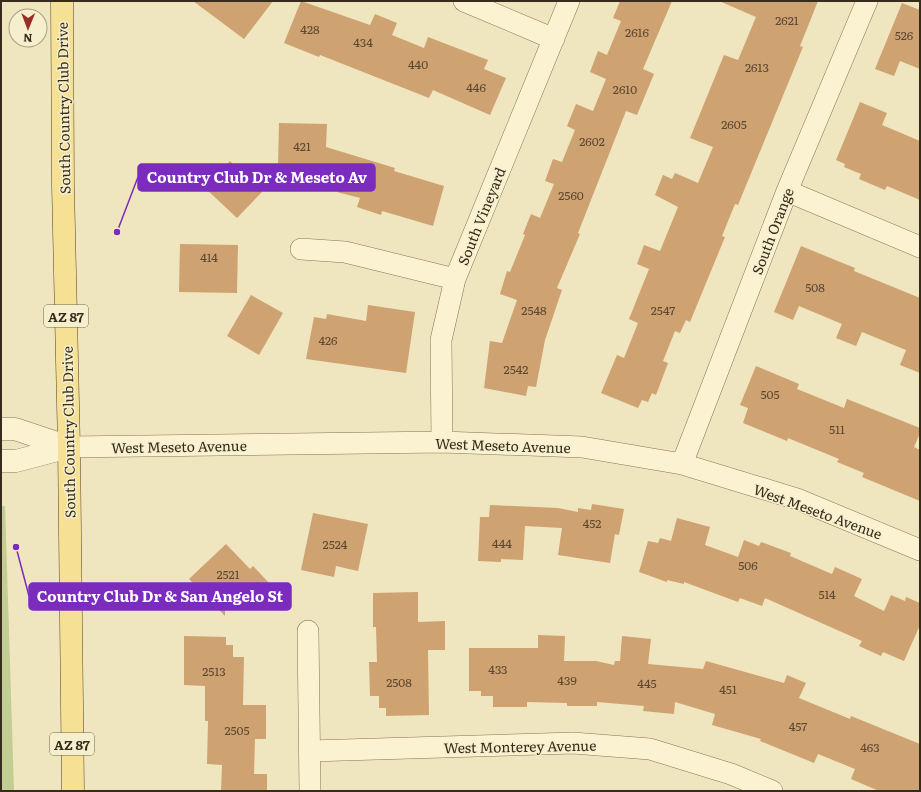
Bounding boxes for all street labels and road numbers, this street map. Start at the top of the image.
street label: South Country Club Drive [52,22,74,194]
street label: South Vineyard [452,164,510,268]
street label: South Orange [746,185,798,277]
road number: AZ 87 [44,305,88,327]
street label: South Country Club Drive [57,346,79,518]
street label: West Meseto Avenue [435,433,571,457]
street label: West Meseto Avenue [111,435,247,457]
street label: West Meseto Avenue [751,478,885,544]
road number: AZ 87 [50,733,94,755]
street label: West Monterey Avenue [444,735,596,757]

